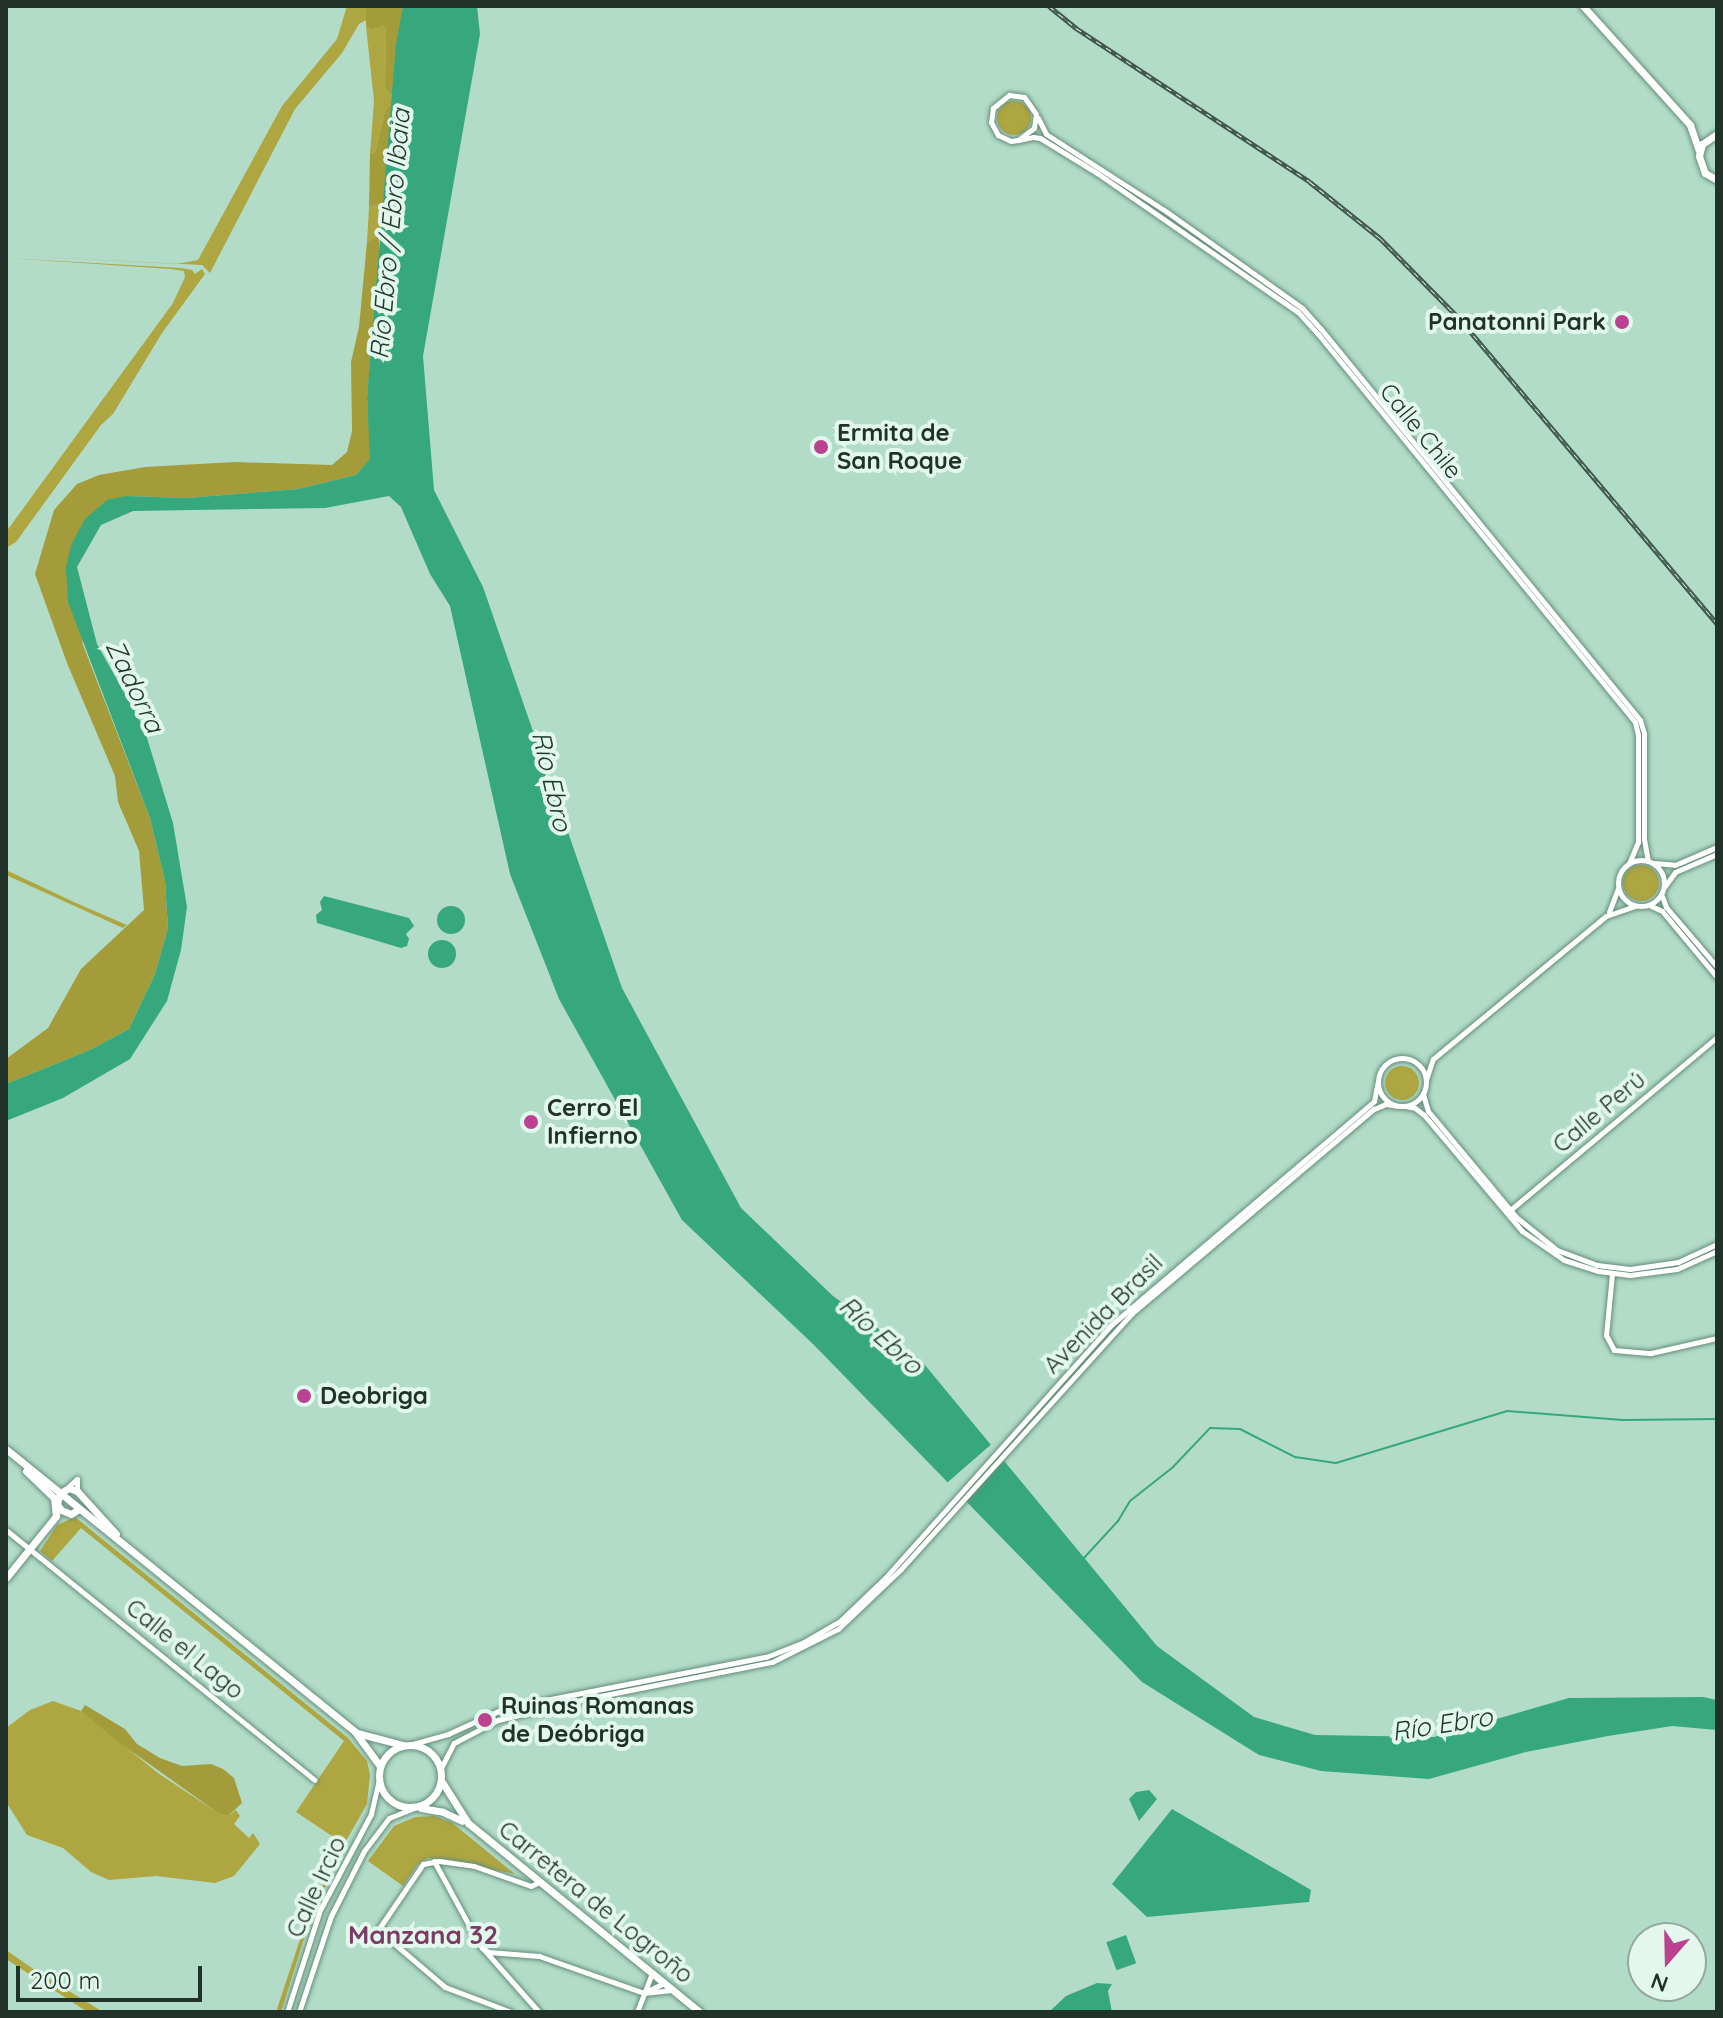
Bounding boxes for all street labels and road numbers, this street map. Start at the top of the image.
street label: Calle Chile [1374,377,1468,485]
street label: Calle Perú [1547,1065,1651,1159]
street label: Avenida Brasil [1037,1248,1169,1380]
street label: Calle el Lago [120,1593,250,1705]
street label: Carretera de Logroño [493,1815,699,1989]
street label: Calle Ircio [280,1832,352,1942]

